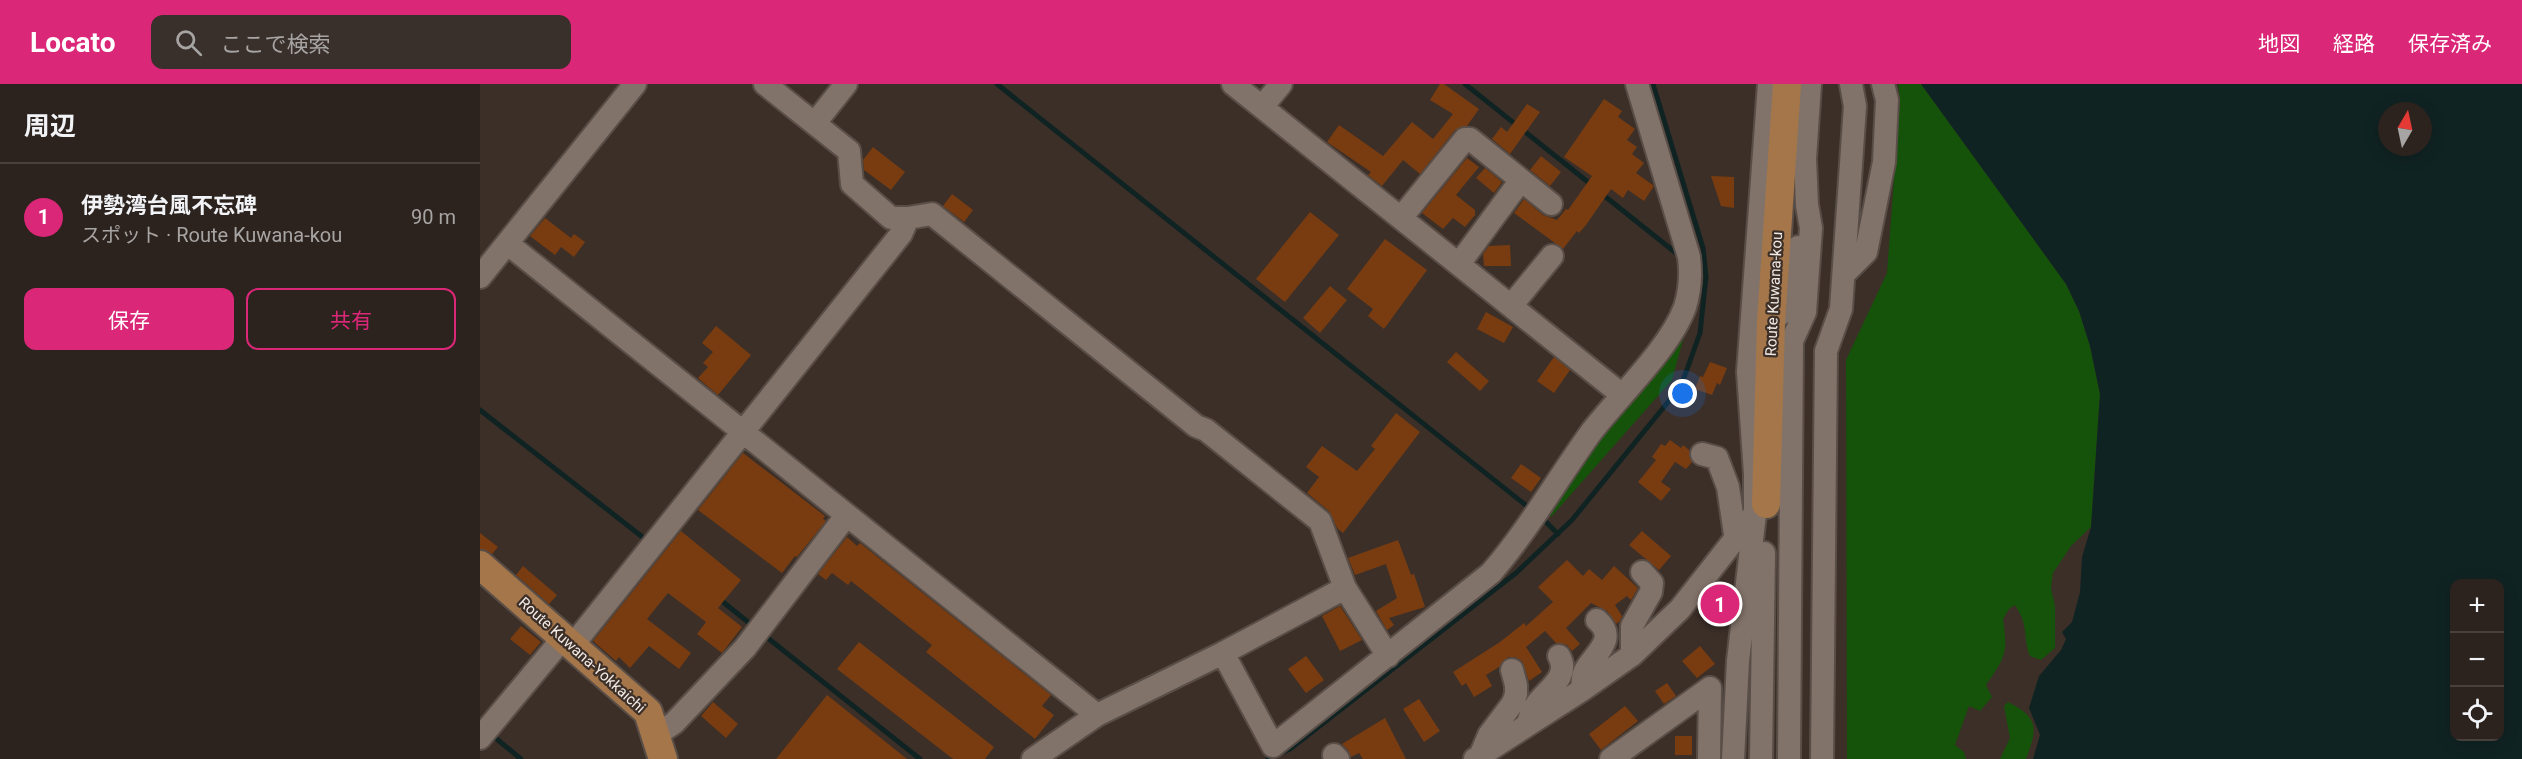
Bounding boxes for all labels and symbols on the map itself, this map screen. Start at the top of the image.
north arrow [2378,102,2432,156]
street label: Route Kuwana-kou [1762,231,1786,357]
your location [1668,379,1697,408]
pin: 1 [1700,582,1740,626]
street label: Route Kuwana-Yokkaichi [515,593,649,717]

